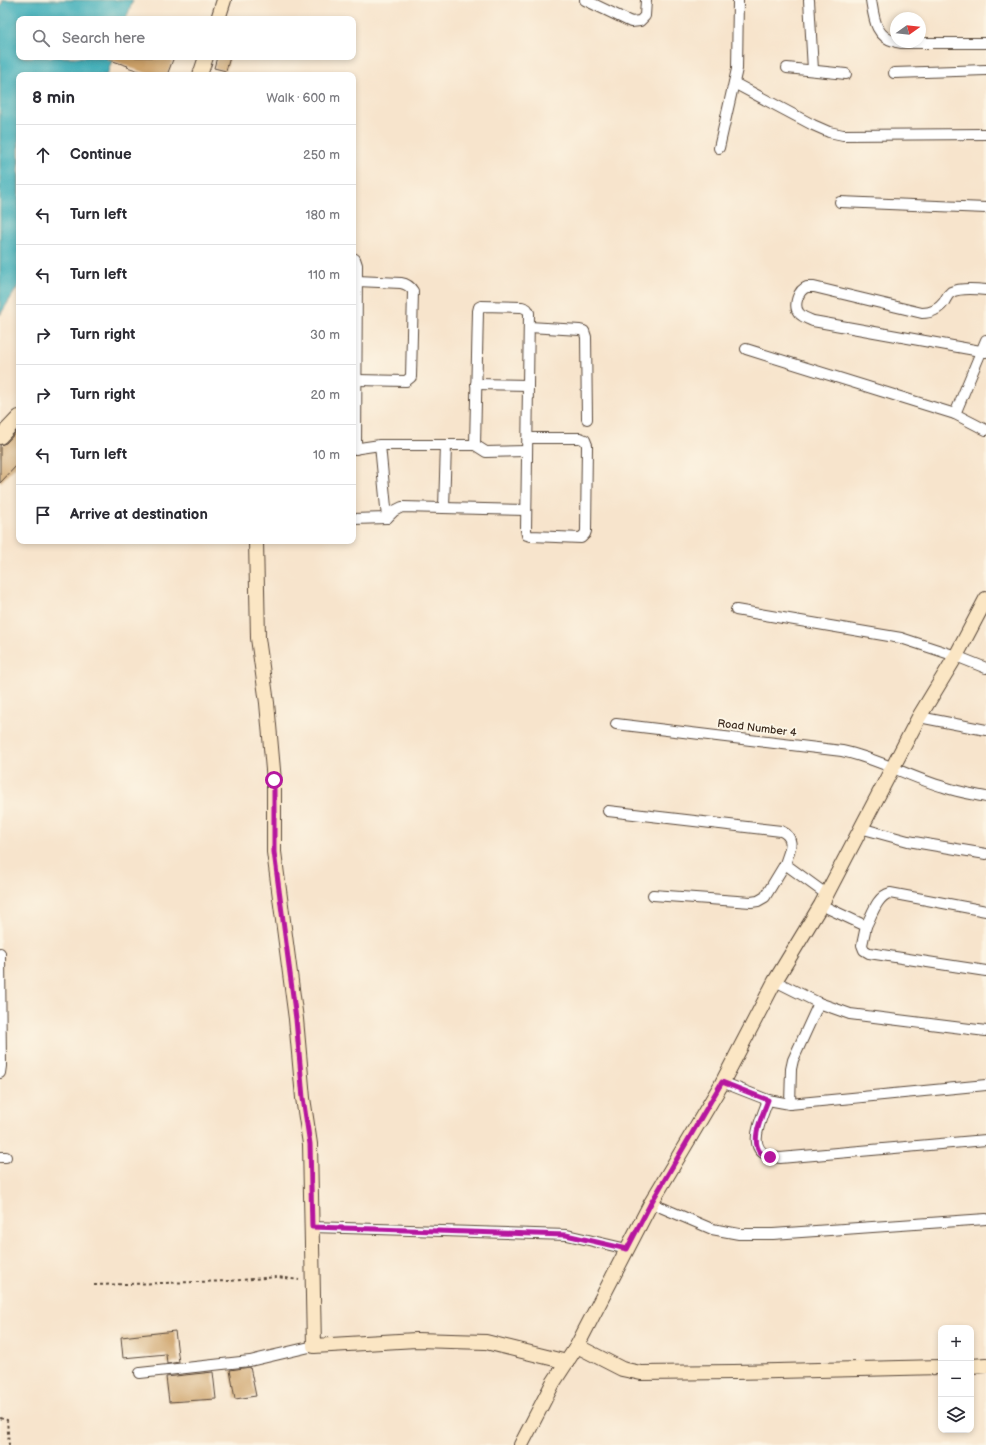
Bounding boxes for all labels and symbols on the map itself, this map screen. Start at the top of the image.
north arrow [890,12,926,48]
street label: Road Number 4 [717,717,798,739]
route start [265,771,283,789]
route end [761,1148,779,1166]

